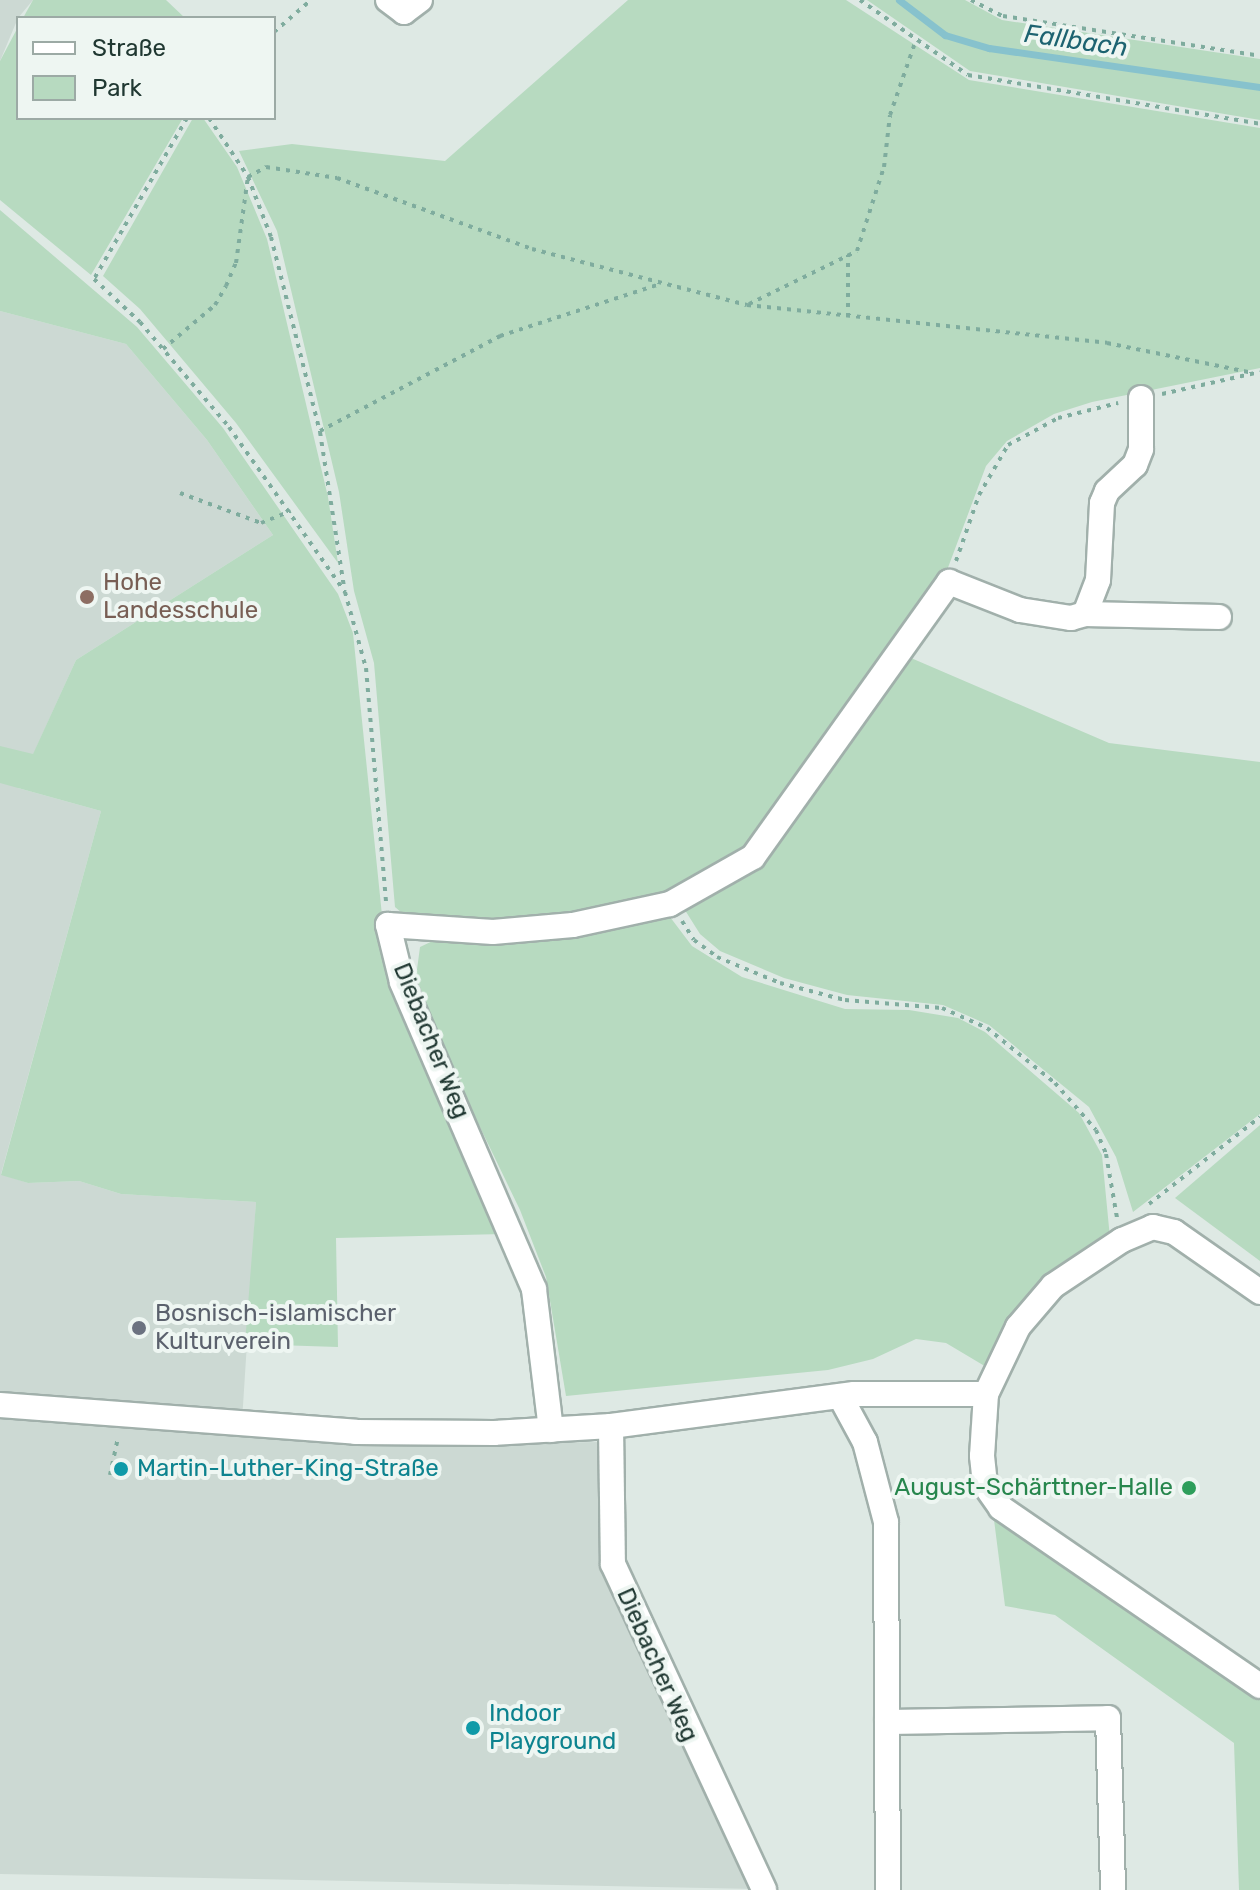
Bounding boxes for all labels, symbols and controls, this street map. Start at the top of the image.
legend [16,16,276,120]
water label: Fallbach [1022,18,1130,64]
text: Straße [92,34,166,62]
text: Park [92,74,142,102]
place label: Hohe Landesschule [103,569,258,625]
marker: Hohe Landesschule [78,588,96,606]
street label: Diebacher Weg [387,959,475,1123]
place label: Bosnisch-islamischer Kulturverein [155,1300,396,1356]
marker: Bosnisch-islamischer Kulturverein [130,1319,148,1337]
place label: Martin-Luther-King-Straße [137,1455,439,1483]
marker: Martin-Luther-King-Straße [112,1460,130,1478]
place label: August-Schärttner-Halle [894,1474,1173,1502]
marker: August-Schärttner-Halle [1180,1479,1198,1497]
street label: Diebacher Weg [610,1583,704,1747]
place label: Indoor Playground [489,1700,616,1756]
marker: Indoor Playground [464,1719,482,1737]

